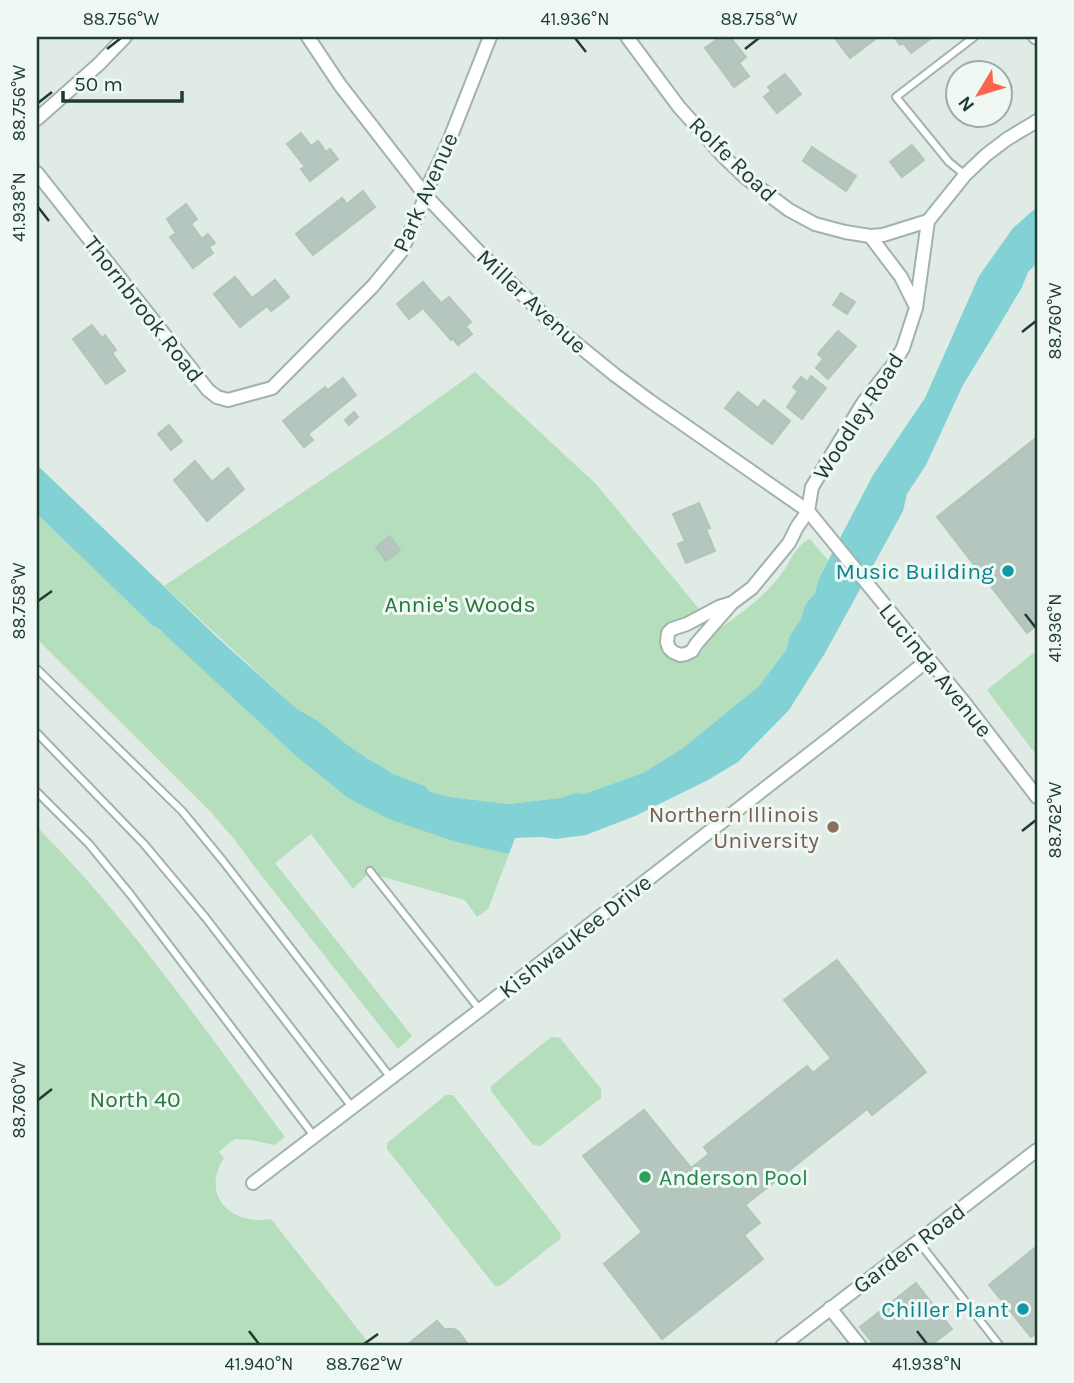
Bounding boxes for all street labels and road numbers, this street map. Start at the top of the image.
street label: Rolfe Road [683,111,782,208]
street label: Park Avenue [387,128,464,256]
street label: Thornbrook Road [78,231,209,388]
street label: Miller Avenue [471,244,592,359]
street label: Woodley Road [807,348,909,485]
street label: Lucinda Avenue [873,598,998,743]
street label: Kishwaukee Drive [494,869,657,1004]
street label: Garden Road [848,1197,971,1299]

